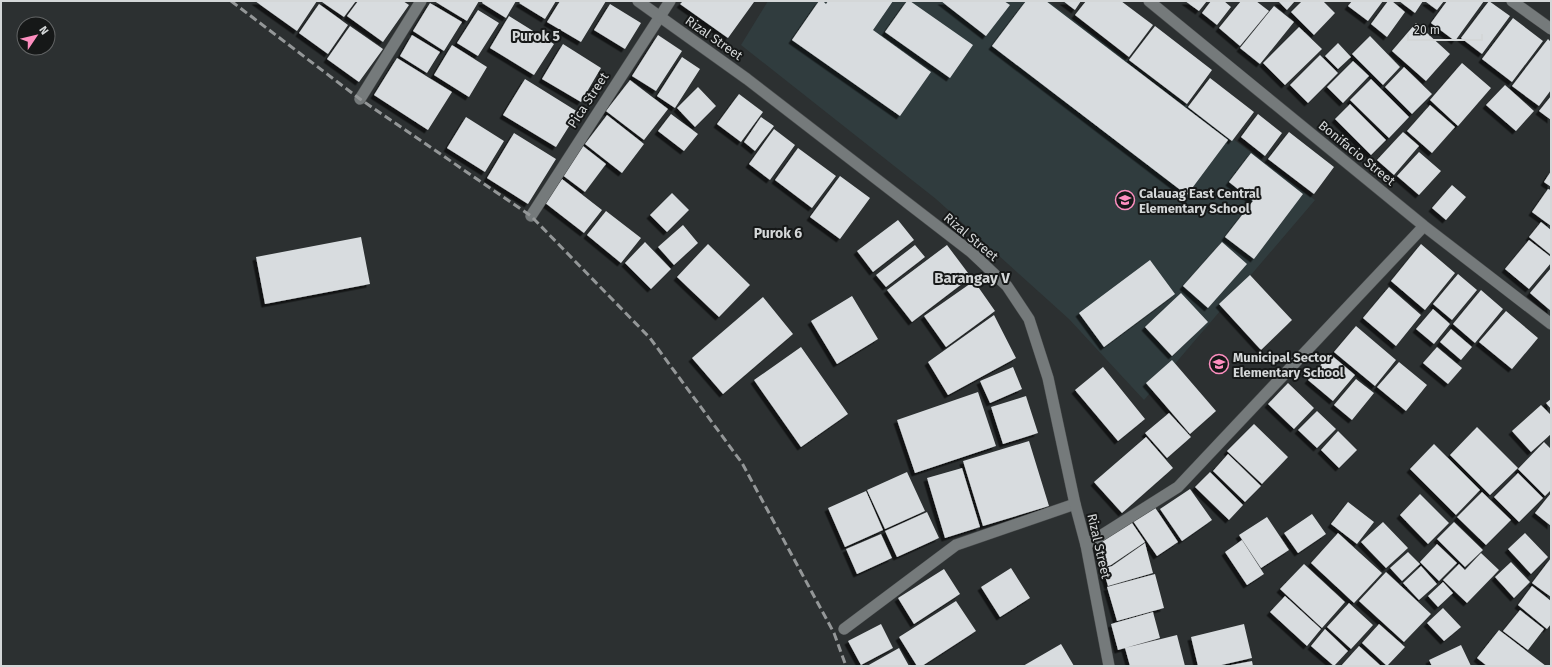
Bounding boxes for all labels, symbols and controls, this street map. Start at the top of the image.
street label: Rizal Street [682,13,746,63]
north arrow [16,16,56,56]
scale bar [1408,16,1482,42]
text: 20 m [1414,23,1440,37]
text: N [36,24,51,37]
district label: Purok 5 [512,28,560,45]
street label: Pica Street [565,69,612,131]
street label: Bonifacio Street [1316,118,1399,189]
place label: Calauag East Central Elementary School [1139,186,1260,216]
school or university icon: Calauag East Central Elementary School [1114,189,1136,211]
street label: Rizal Street [941,210,1002,264]
district label: Purok 6 [754,225,802,242]
district label: Barangay V [934,269,1010,287]
place label: Municipal Sector Elementary School [1233,350,1344,380]
school or university icon: Municipal Sector Elementary School [1208,353,1230,375]
street label: Rizal Street [1084,512,1114,580]

